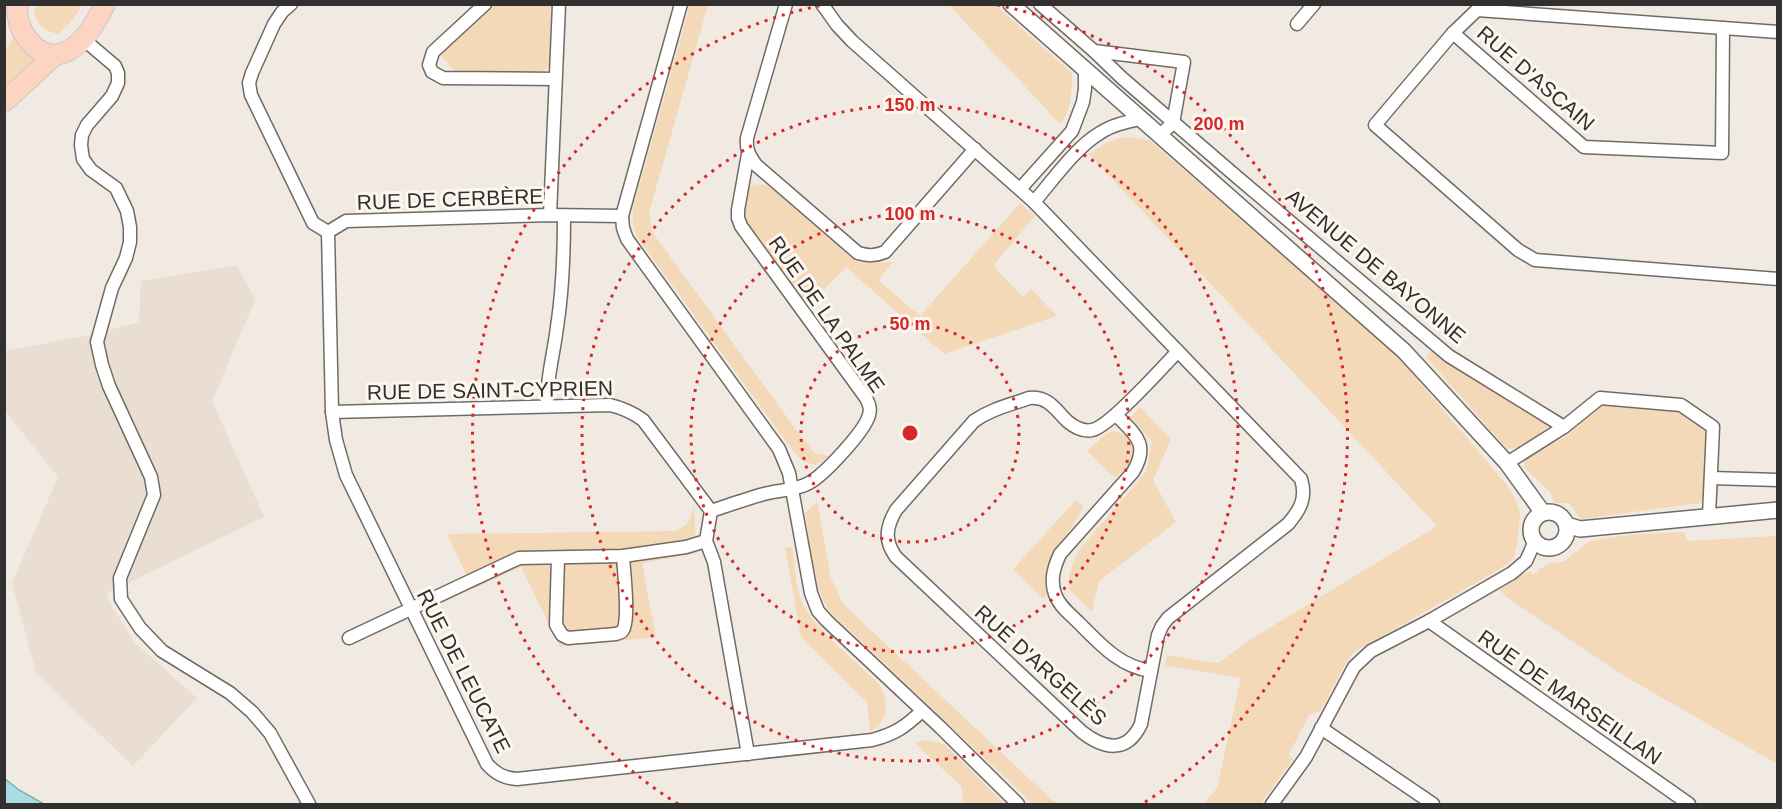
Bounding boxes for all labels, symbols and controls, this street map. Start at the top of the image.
street label: RUE D'ASCAIN [1473,21,1599,135]
text: 150 m [884,95,936,115]
text: 200 m [1193,114,1245,134]
street label: RUE DE CERBÈRE [356,184,544,214]
street label: AVENUE DE BAYONNE [1282,184,1470,348]
text: 100 m [884,204,936,224]
street label: RUE DE LA PALME [764,232,890,396]
text: 50 m [889,314,931,334]
street label: RUE DE SAINT-CYPRIEN [367,376,613,404]
centre of rings [900,423,920,443]
street label: RUE DE LEUCATE [413,585,515,757]
street label: RUE D'ARGELÈS [971,600,1111,730]
street label: RUE DE MARSEILLAN [1474,625,1666,769]

